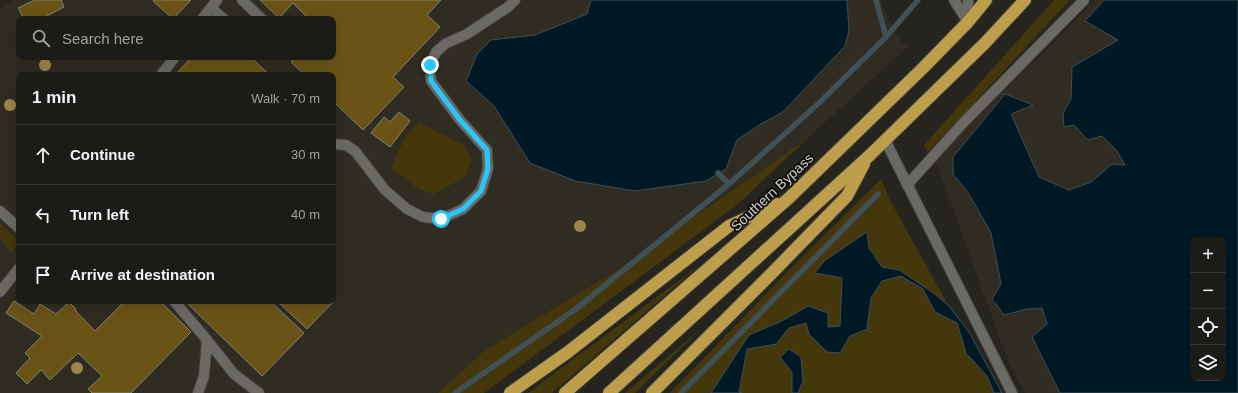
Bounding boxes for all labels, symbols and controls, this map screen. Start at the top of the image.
search box [16,16,336,60]
icon: search [30,27,52,49]
text: Search here [62,30,144,47]
route end [421,56,439,74]
text: 1 min [32,88,76,107]
text: Walk · 70 m [251,91,320,106]
icon: ahead [32,144,54,166]
text: Continue [70,146,135,163]
text: 30 m [291,147,320,162]
street label: Southern Bypass [728,150,816,234]
icon: left [32,204,54,226]
text: Turn left [70,206,129,223]
text: 40 m [291,207,320,222]
route start [432,210,450,228]
map controls [1190,237,1226,381]
button: + [1190,237,1226,273]
icon: arrive [32,264,54,286]
text: Arrive at destination [70,266,215,283]
button: − [1190,273,1226,309]
button: locate [1190,309,1226,345]
button: layers [1190,345,1226,381]

